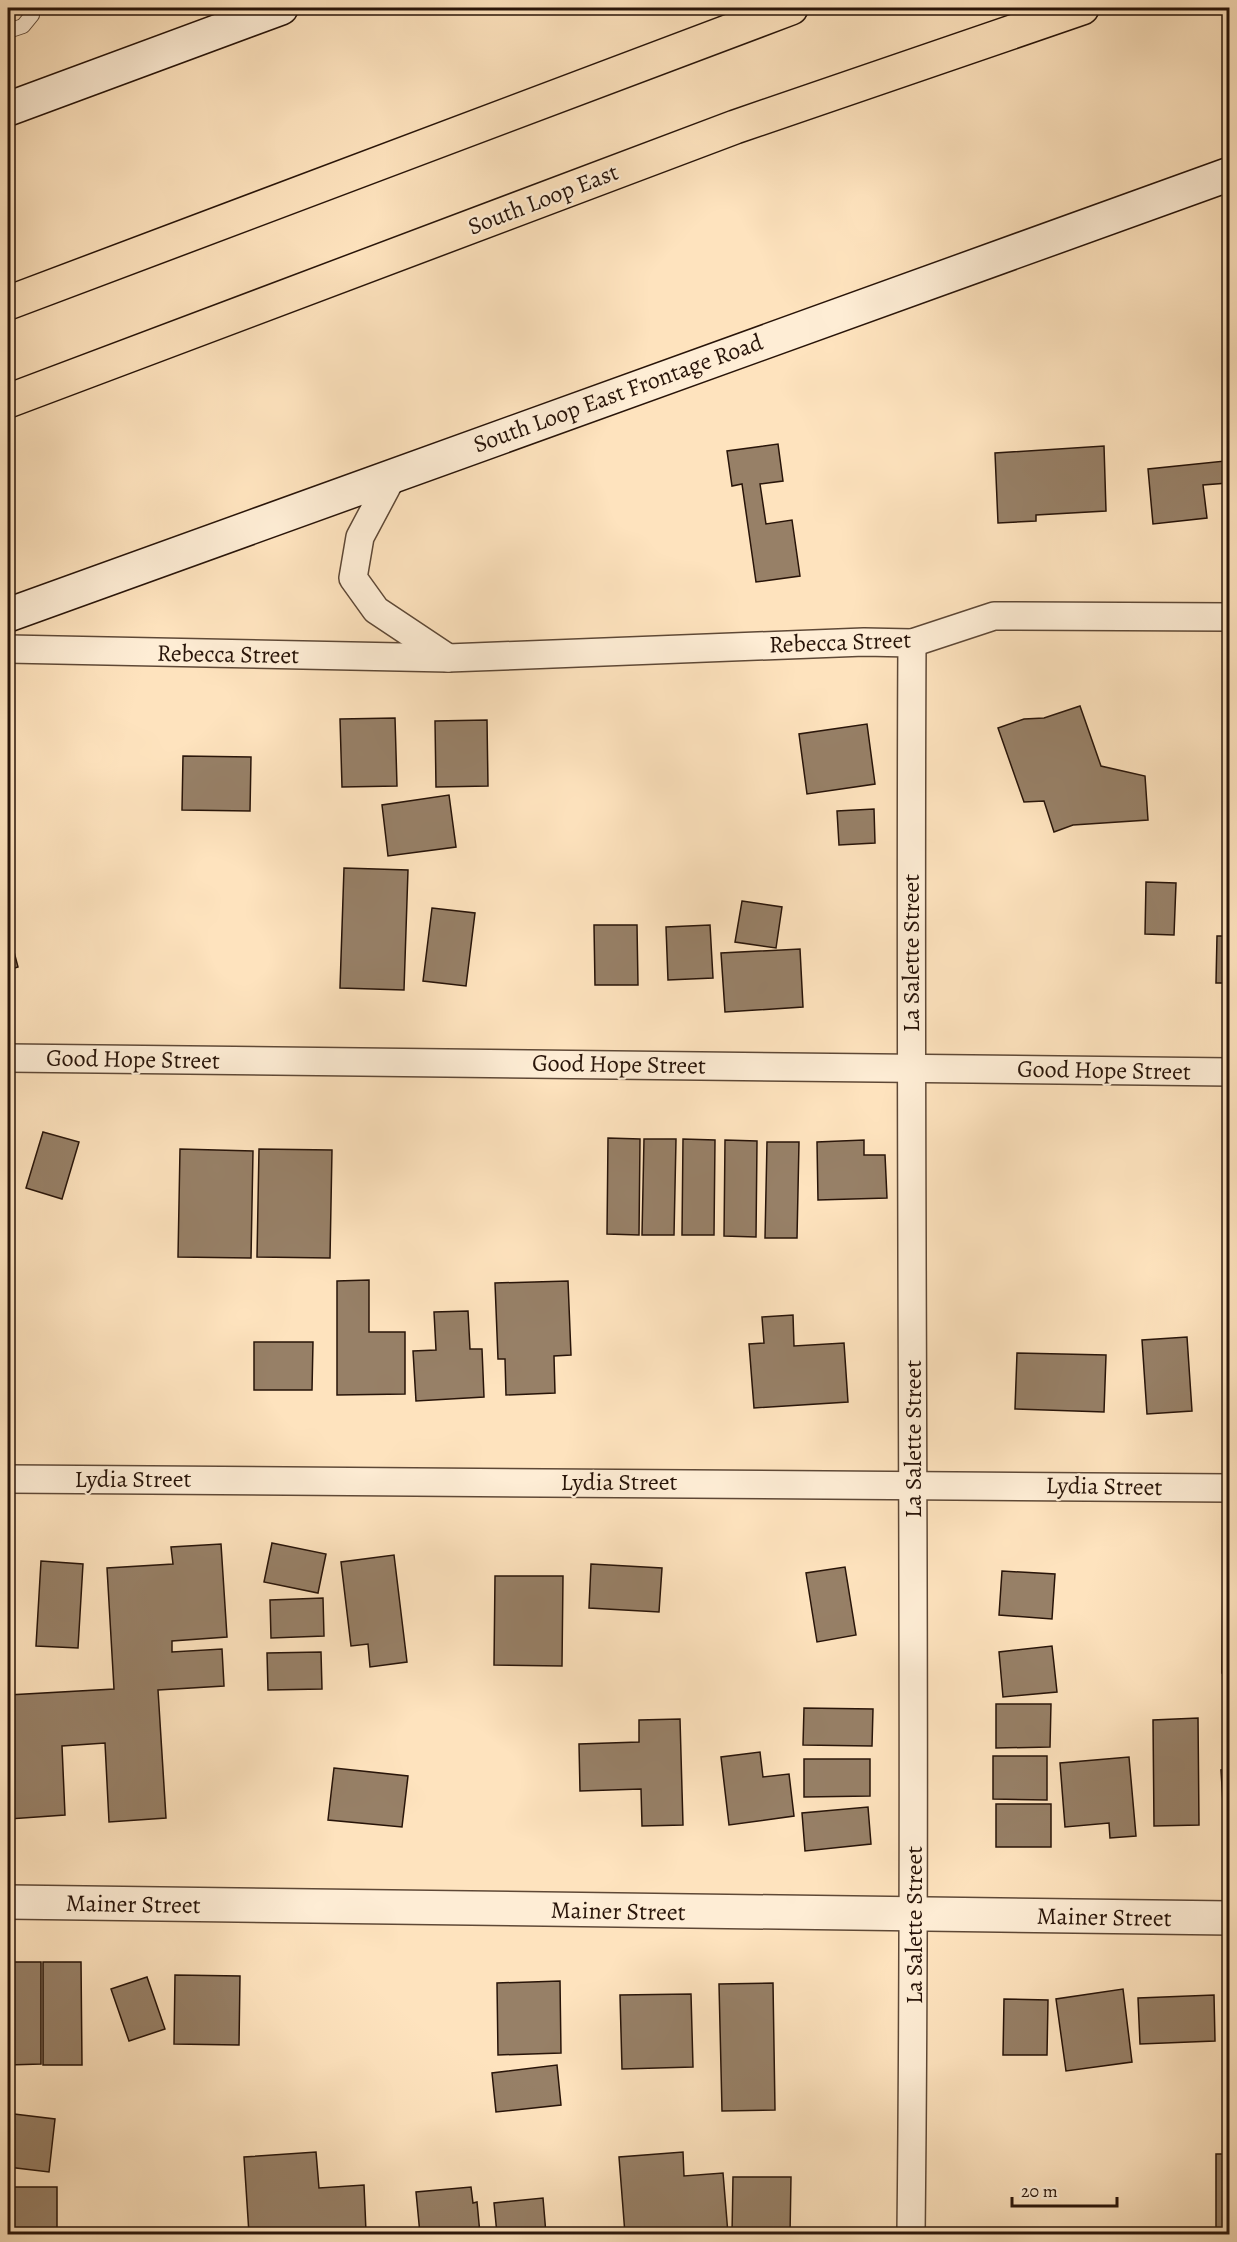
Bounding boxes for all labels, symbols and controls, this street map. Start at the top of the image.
street label: South Loop East [463,156,623,242]
street label: South Loop East Frontage Road [469,326,767,460]
street label: Rebecca Street [768,624,912,660]
street label: Rebecca Street [157,637,300,671]
street label: La Salette Street [895,874,927,1032]
street label: Good Hope Street [46,1041,220,1077]
street label: Good Hope Street [532,1046,706,1082]
street label: Good Hope Street [1017,1052,1191,1088]
street label: La Salette Street [897,1360,929,1518]
street label: Lydia Street [75,1463,191,1495]
street label: Lydia Street [561,1466,677,1498]
street label: Lydia Street [1045,1469,1163,1503]
street label: La Salette Street [898,1846,930,2004]
street label: Mainer Street [65,1887,201,1921]
street label: Mainer Street [550,1894,686,1928]
street label: Mainer Street [1036,1900,1172,1934]
scale bar [1012,2170,1117,2208]
text: 20 m [1021,2179,1058,2203]

